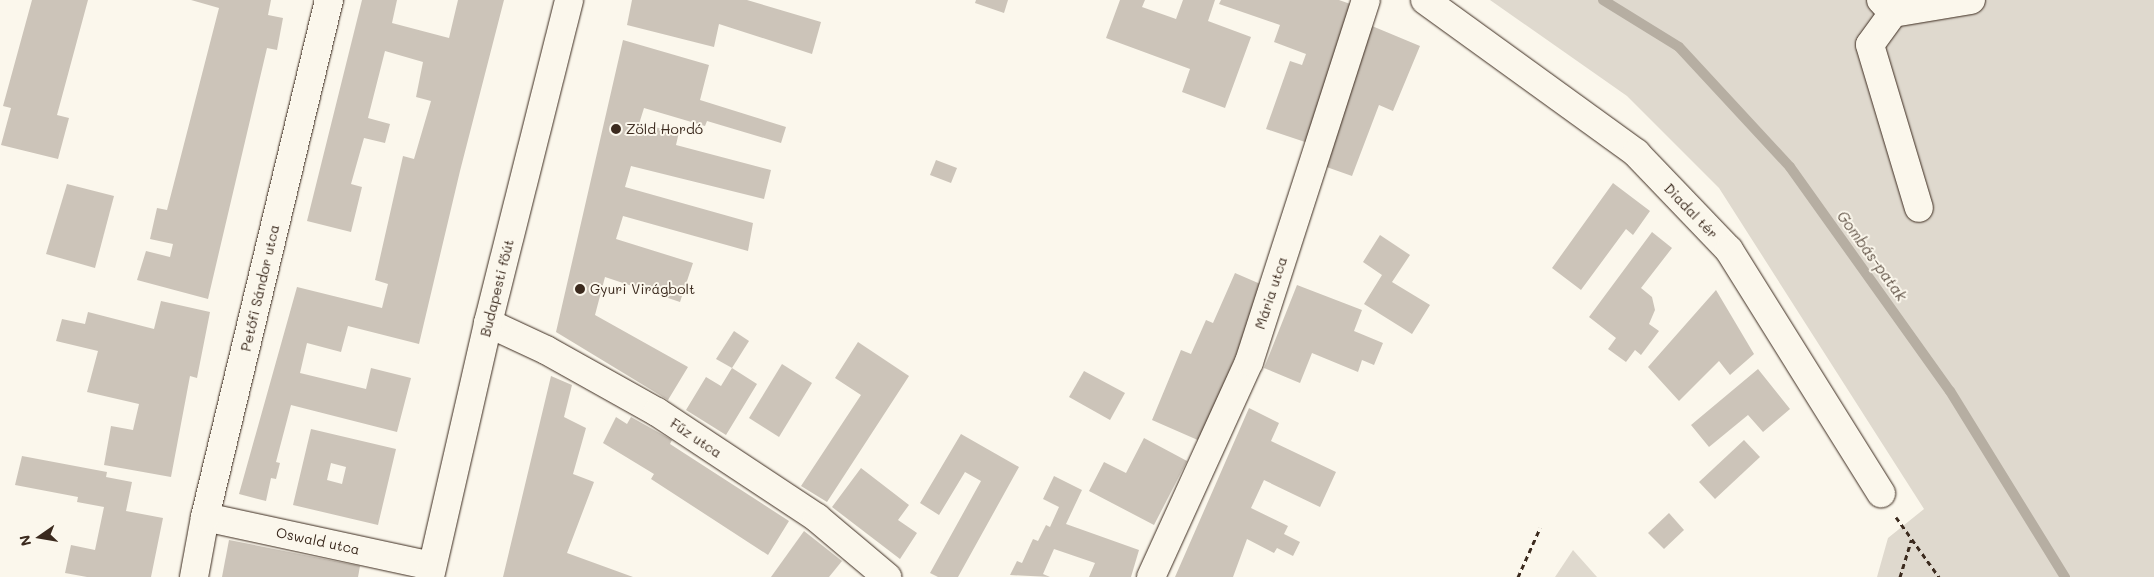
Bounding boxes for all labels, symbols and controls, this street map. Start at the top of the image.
place label: Zöld Hordó [626,121,703,137]
marker: Zöld Hordó [610,123,622,135]
street label: Diadal tér [1661,180,1721,242]
water label: Gombás-patak [1833,207,1911,305]
street label: Petőfi Sándor utca [237,223,283,353]
street label: Budapesti főút [477,237,517,339]
street label: Mária utca [1251,255,1291,331]
place label: Gyuri Virágbolt [590,281,695,297]
marker: Gyuri Virágbolt [574,283,586,295]
street label: Fűz utca [667,415,725,461]
north arrow [15,512,65,562]
street label: Oswald utca [275,524,361,558]
text: N [14,533,35,548]

